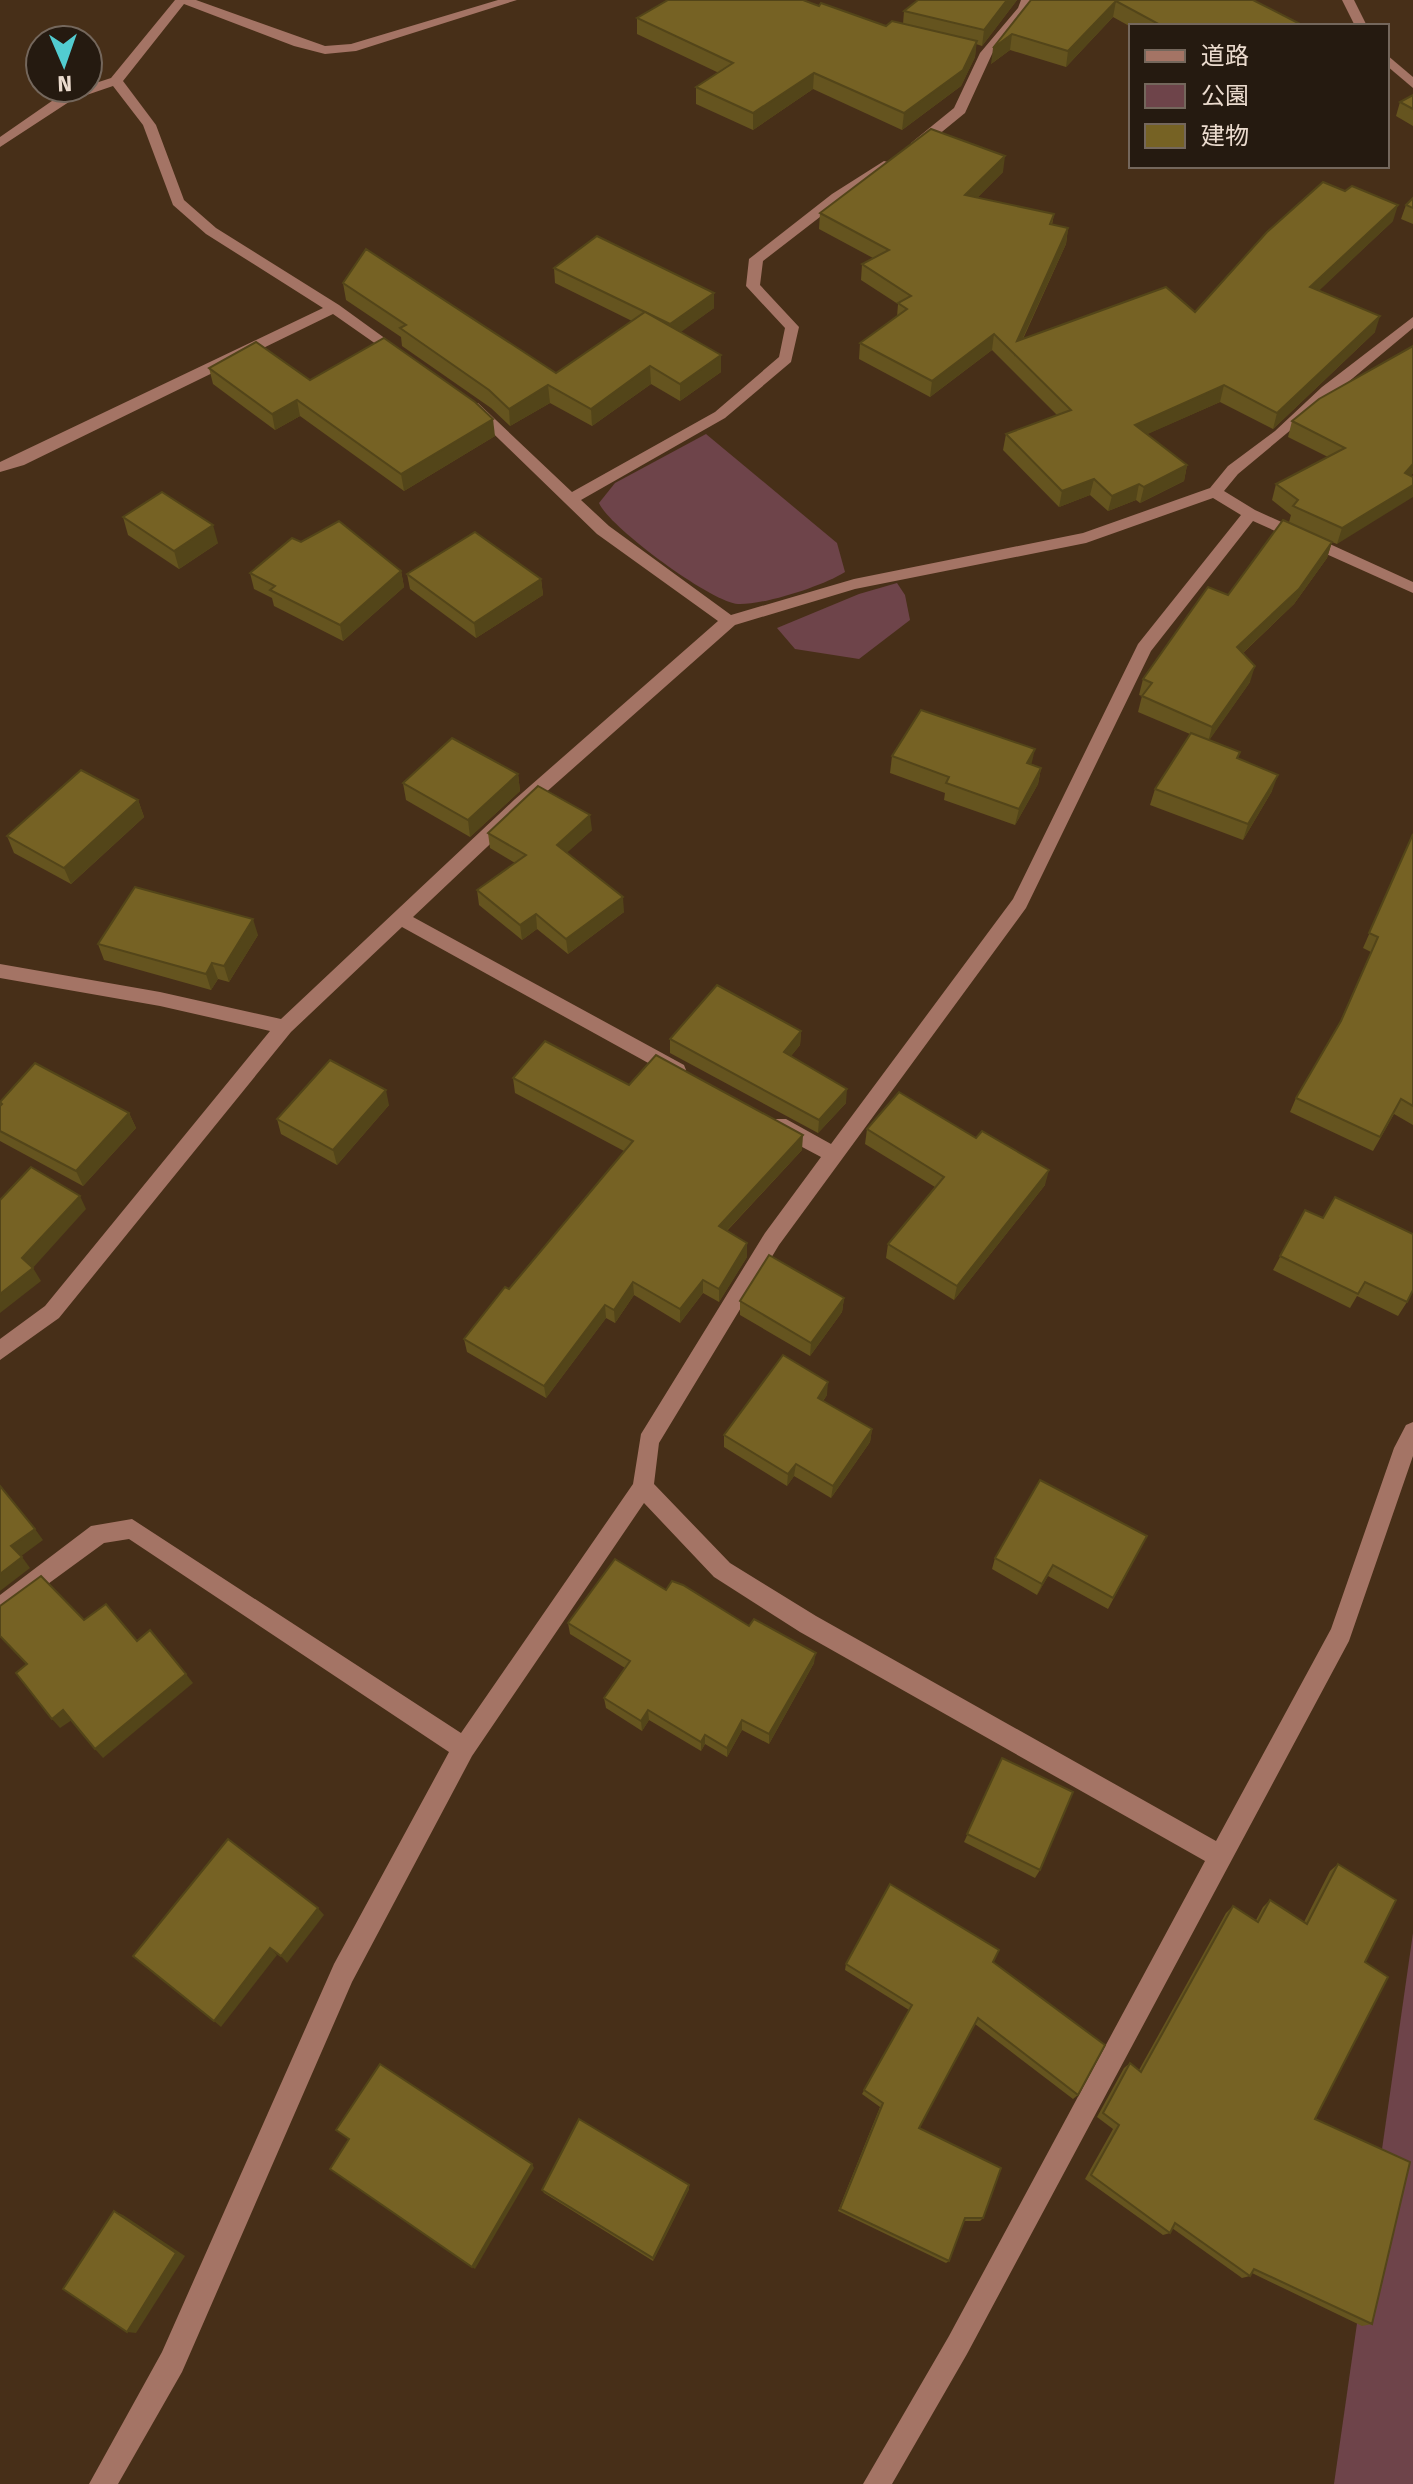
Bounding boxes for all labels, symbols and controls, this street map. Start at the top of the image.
north arrow [24,24,104,104]
legend [1129,24,1389,168]
text: 道路 [1201,42,1249,70]
text: N [57,70,72,97]
text: 公園 [1201,82,1249,110]
text: 建物 [1201,122,1249,150]

